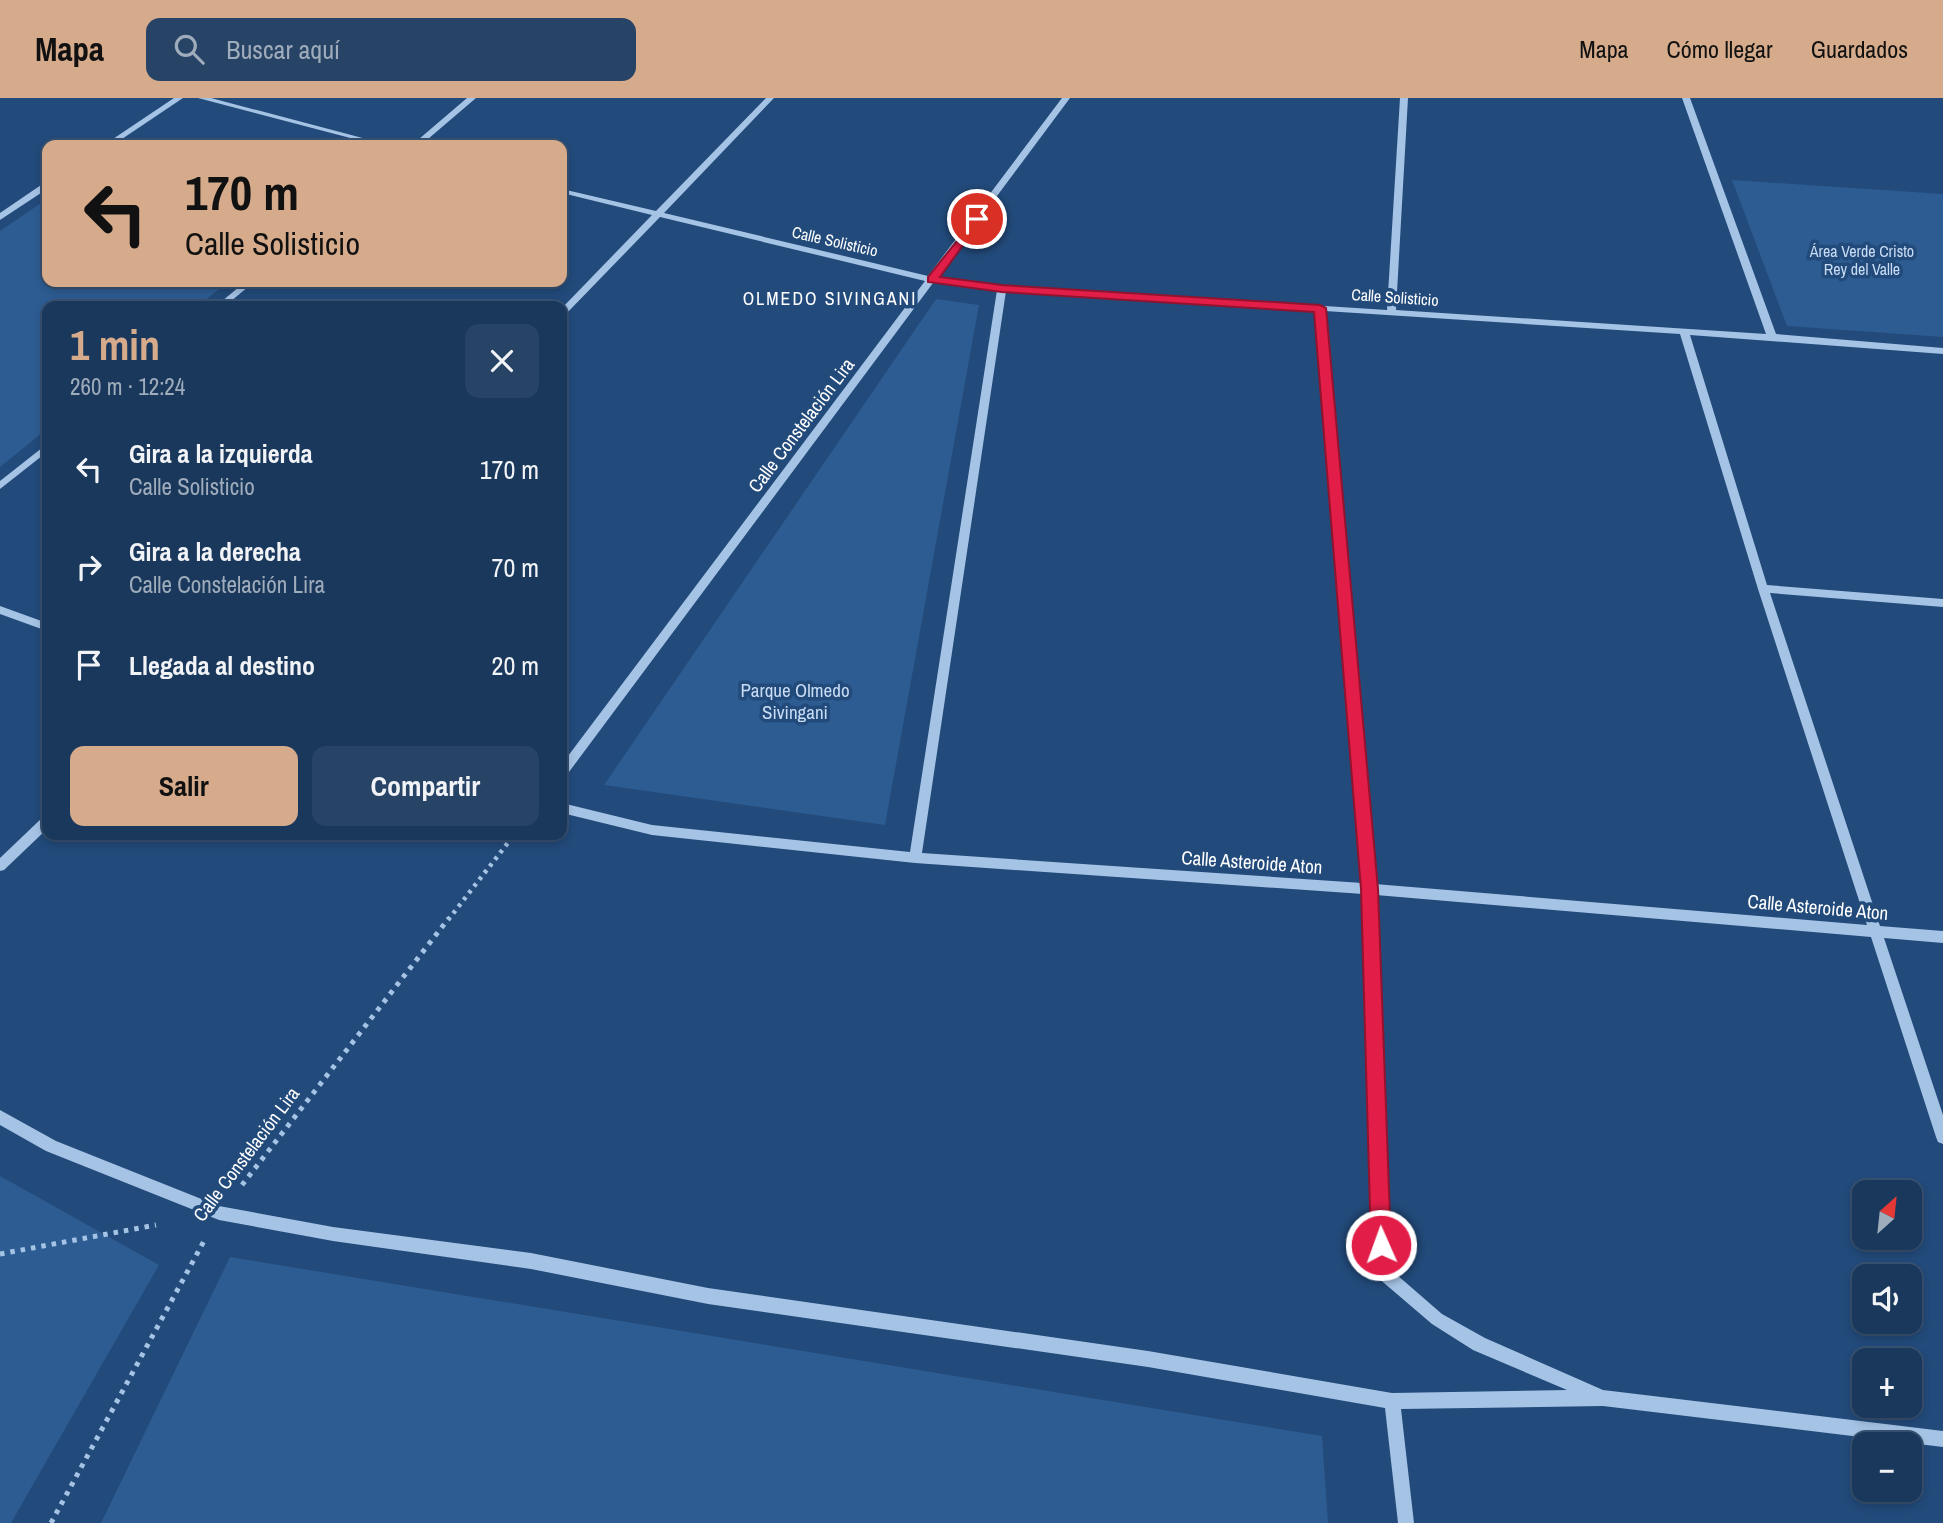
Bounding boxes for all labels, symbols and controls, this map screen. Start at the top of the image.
search box [146,18,636,81]
text: Mapa [35,27,104,71]
icon: search [170,30,208,68]
text: Buscar aquí [226,32,340,67]
text: Mapa [1579,33,1629,65]
text: Cómo llegar [1667,33,1773,65]
text: Guardados [1811,33,1908,65]
text: 170 m [185,159,299,225]
icon: left [70,168,161,259]
pin [947,189,1007,249]
icon: arrive [958,200,996,238]
street label: Calle Solisticio [790,220,880,262]
text: Calle Solisticio [185,222,360,265]
park label: Área Verde Cristo Rey del Valle [1809,240,1914,280]
street label: Calle Solisticio [1351,283,1439,311]
district label: OLMEDO SIVINGANI [743,286,917,311]
text: 1 min [70,317,160,373]
button: close [465,324,539,398]
street label: Calle Constelación Lira [742,352,860,497]
text: 260 m · 12:24 [70,371,185,402]
text: Gira a la izquierda [129,436,313,471]
icon: left [70,450,108,488]
text: 170 m [480,452,539,487]
text: Calle Solisticio [129,471,255,502]
text: Gira a la derecha [129,534,301,569]
icon: right [70,548,108,586]
text: 70 m [492,550,539,585]
text: Calle Constelación Lira [129,569,325,600]
icon: arrive [70,646,108,684]
text: Llegada al destino [129,648,315,683]
text: 20 m [492,648,539,683]
park label: Parque Olmedo Sivingani [740,677,850,725]
button: Salir [70,746,298,826]
button: Compartir [312,746,539,826]
street label: Calle Asteroide Aton [1181,844,1323,880]
street label: Calle Asteroide Aton [1747,888,1889,926]
street label: Calle Constelación Lira [187,1081,305,1226]
north arrow [1852,1180,1922,1250]
map controls [1852,1180,1922,1502]
position arrow [1344,1208,1418,1282]
button: sound [1852,1264,1922,1334]
button: + [1852,1348,1922,1418]
button: − [1852,1432,1922,1502]

